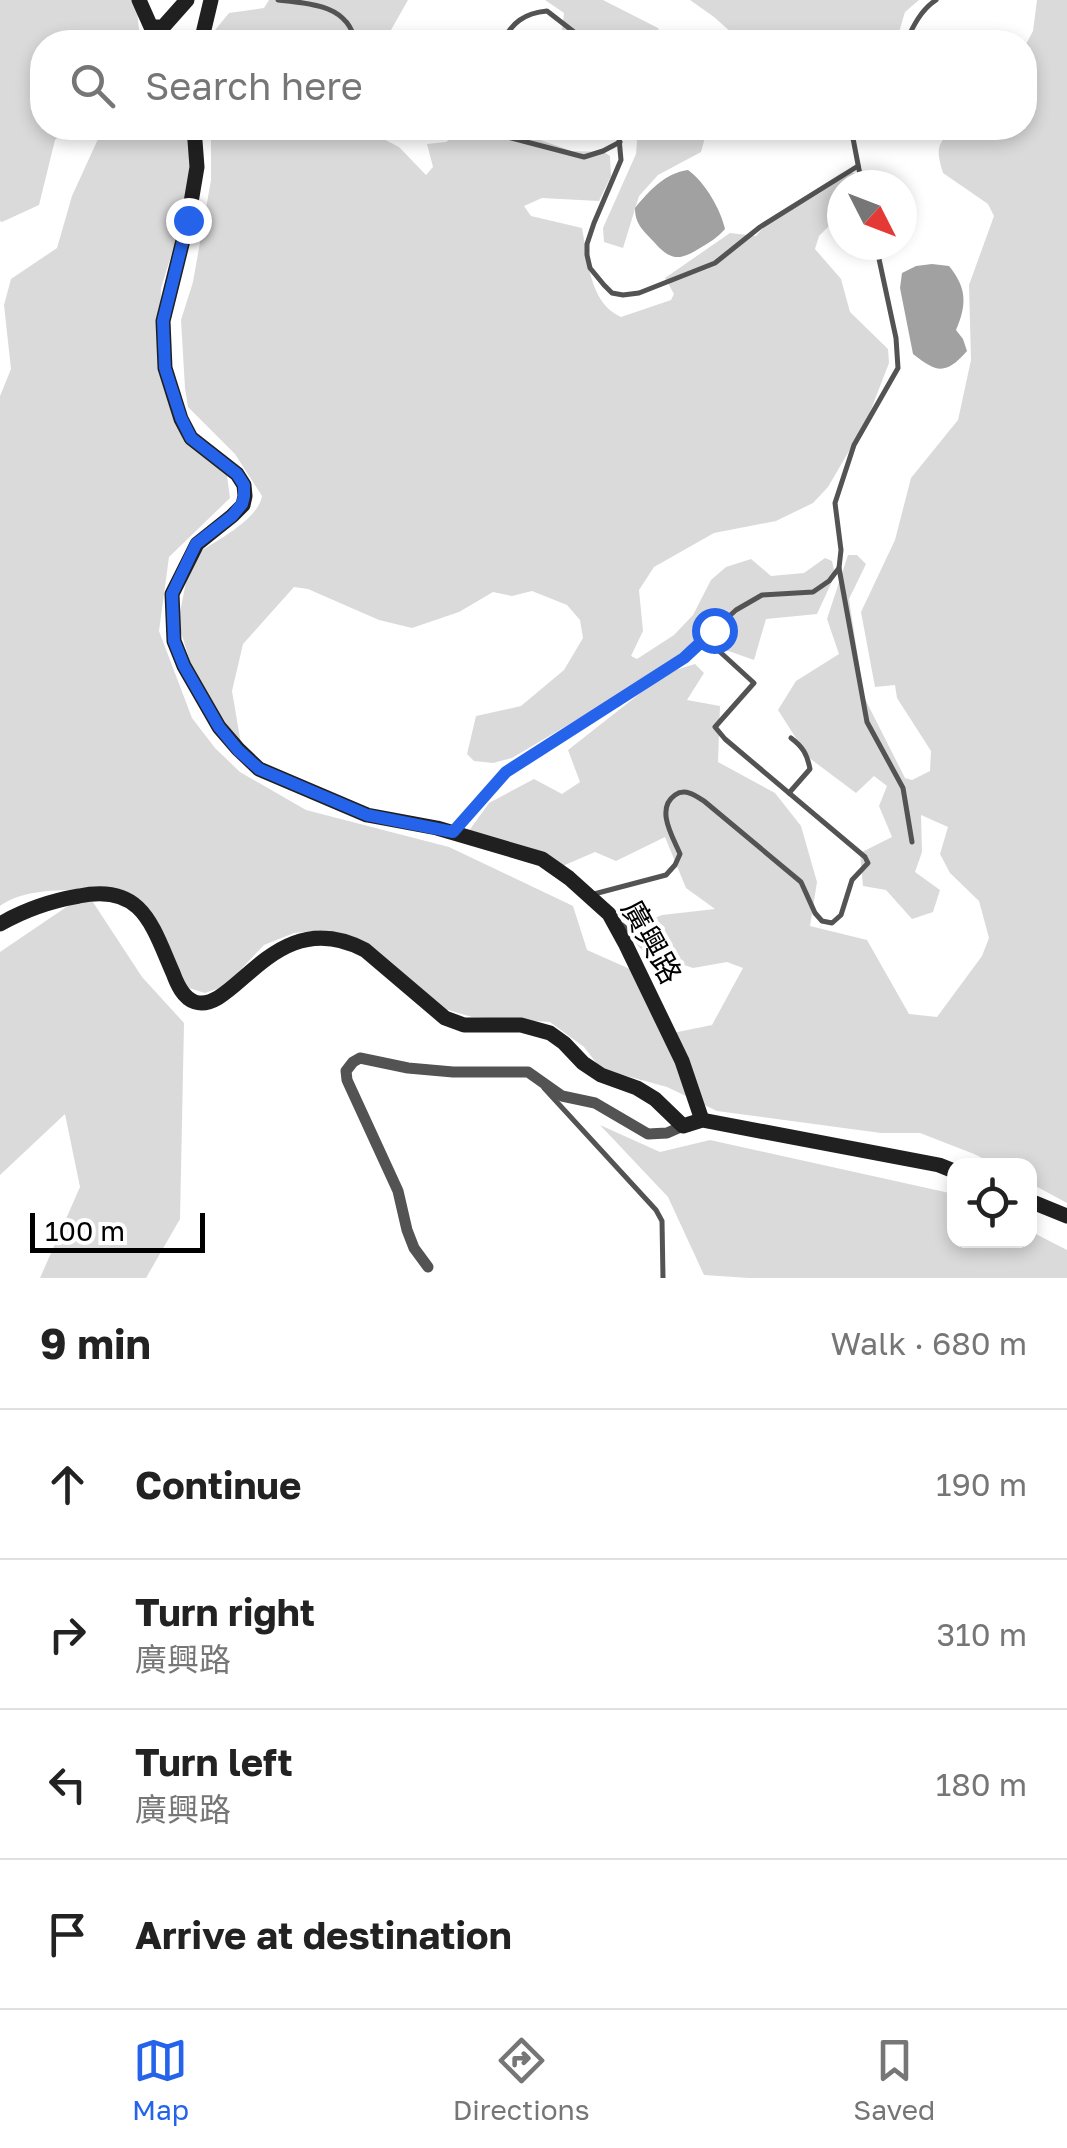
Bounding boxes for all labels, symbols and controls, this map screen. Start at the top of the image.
search box [30,30,1037,140]
icon: search [65,58,120,113]
text: Search here [145,63,363,108]
north arrow [827,170,917,260]
route end [166,198,212,244]
route start [692,608,738,654]
street label: 廣興路 [614,893,689,990]
map controls [947,1158,1037,1248]
button: locate [947,1158,1037,1248]
scale bar [30,1208,205,1252]
text: 100 m [45,1214,125,1247]
text: 9 min [40,1318,151,1368]
text: Walk · 680 m [831,1324,1027,1362]
icon: ahead [40,1457,95,1512]
text: Continue [135,1462,301,1507]
text: 190 m [936,1465,1027,1503]
text: Turn right [135,1589,315,1634]
icon: right [40,1607,95,1662]
text: 310 m [937,1615,1027,1653]
text: 廣興路 [135,1640,231,1678]
text: Turn left [135,1739,293,1784]
icon: left [40,1757,95,1812]
text: 180 m [936,1765,1027,1803]
text: 廣興路 [135,1790,231,1828]
icon: arrive [40,1907,95,1962]
text: Arrive at destination [135,1912,512,1957]
tab: Map [132,2033,189,2126]
tab: Directions [453,2033,590,2126]
tab: Saved [853,2033,935,2126]

